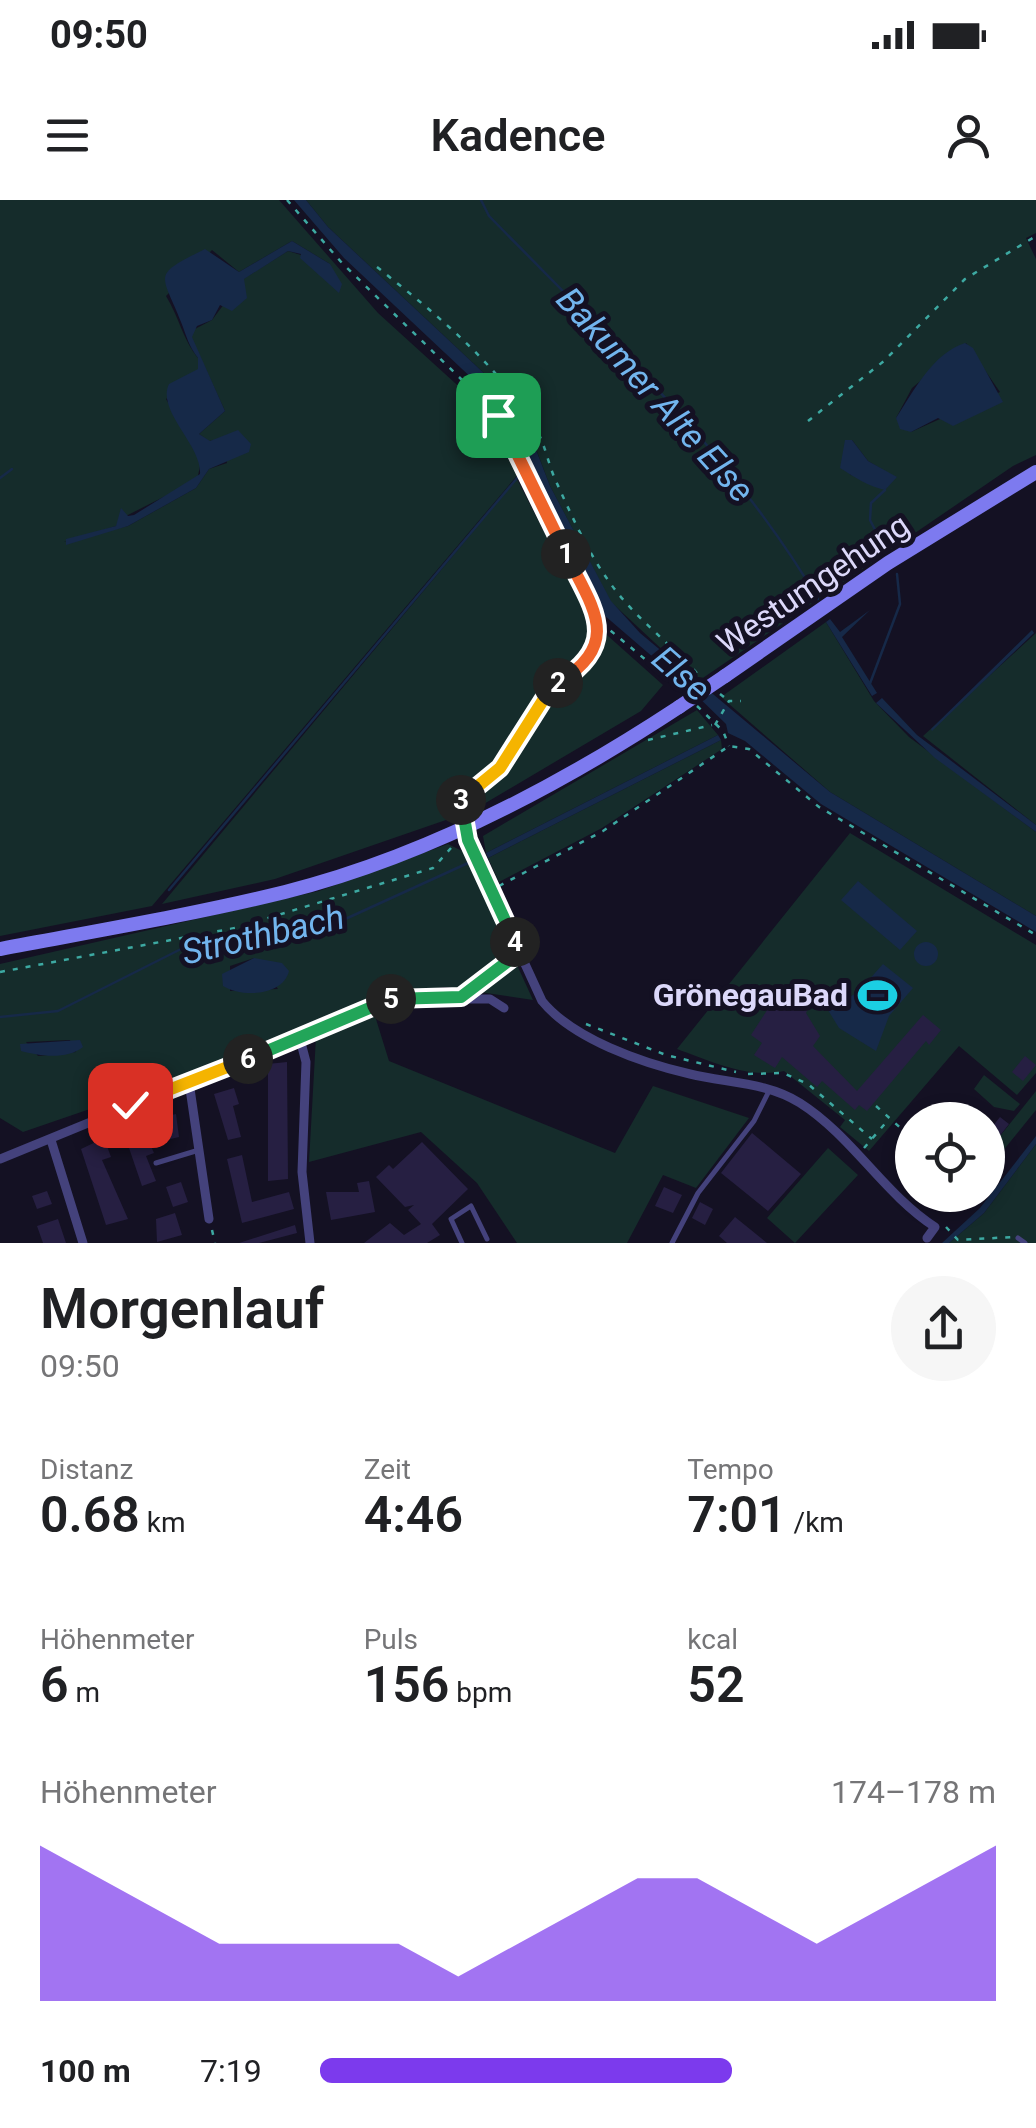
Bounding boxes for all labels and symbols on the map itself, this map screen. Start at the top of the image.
water label: Bakumer Alte Else [548,279,762,511]
pin [456,373,541,458]
street label: Westumgehung [710,506,916,662]
pin: 1 [541,529,591,579]
water label: Else [644,638,718,710]
pin: 2 [533,658,583,708]
pin: 3 [436,775,486,825]
water label: Strothbach [178,896,348,974]
pin: 4 [490,917,540,967]
pin: 5 [366,974,416,1024]
sports icon: GrönegauBad [857,974,899,1016]
place label: GrönegauBad [653,976,848,1014]
pin: 6 [223,1034,273,1084]
pin [88,1063,173,1148]

